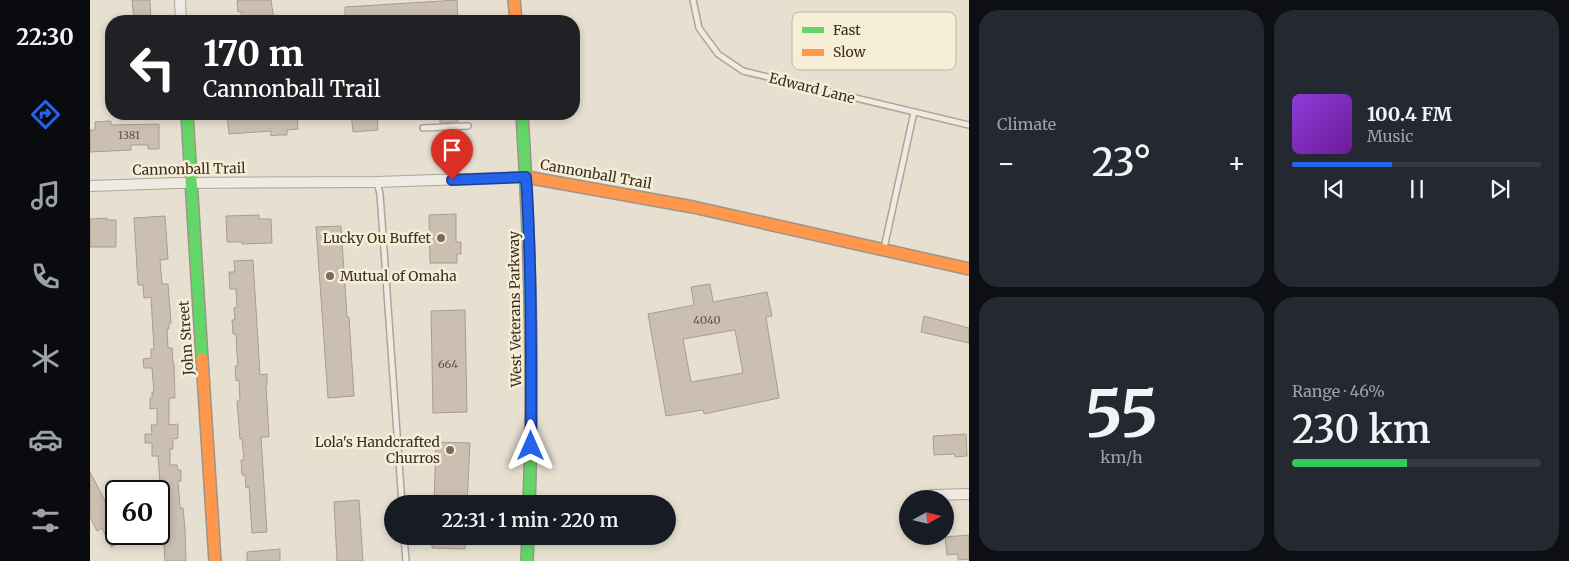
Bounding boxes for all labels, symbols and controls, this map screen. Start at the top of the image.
legend [792,12,956,70]
text: Fast [833,21,861,39]
text: 22:30 [16,23,74,51]
text: 170 m [203,32,304,76]
icon: left [120,35,185,100]
text: Slow [833,43,866,61]
street label: Edward Lane [767,69,857,107]
text: Cannonball Trail [203,75,381,103]
icon: directions [28,97,63,132]
text: 100.4 FM [1367,102,1452,126]
text: Climate [997,114,1056,134]
text: Music [1367,126,1413,146]
house number: 1381 [118,128,140,142]
pin [431,129,473,180]
icon: arrive [438,136,466,164]
text: 23° [1092,139,1151,186]
text: − [997,145,1016,181]
text: + [1227,145,1246,181]
street label: Cannonball Trail [539,155,654,193]
street label: Cannonball Trail [132,159,246,179]
icon: previous [1320,175,1348,203]
icon: pause [1403,175,1431,203]
icon: next [1486,175,1514,203]
icon: music [28,178,63,213]
place label: Lucky Ou Buffet [323,229,432,247]
street label: West Veterans Parkway [505,230,525,388]
marker: Lucky Ou Buffet [435,232,447,244]
icon: phone [28,259,63,294]
place label: Mutual of Omaha [340,267,457,285]
marker: Mutual of Omaha [324,270,336,282]
street label: John Street [174,300,198,377]
house number: 4040 [693,313,721,327]
icon: climate [28,341,63,376]
house number: 664 [438,357,458,371]
text: 55 [1085,373,1158,455]
text: Range · 46% [1292,381,1385,401]
text: 230 km [1292,406,1431,453]
position arrow [504,419,556,471]
icon: car [28,422,63,457]
place label: Lola's Handcrafted Churros [315,433,441,467]
marker: Lola's Handcrafted Churros [444,444,456,456]
text: km/h [1100,447,1143,467]
speed limit sign: 60 [105,480,170,545]
north arrow [899,490,954,545]
map controls [899,490,954,545]
icon: filters [28,503,63,538]
text: 22:31 · 1 min · 220 m [442,508,618,532]

